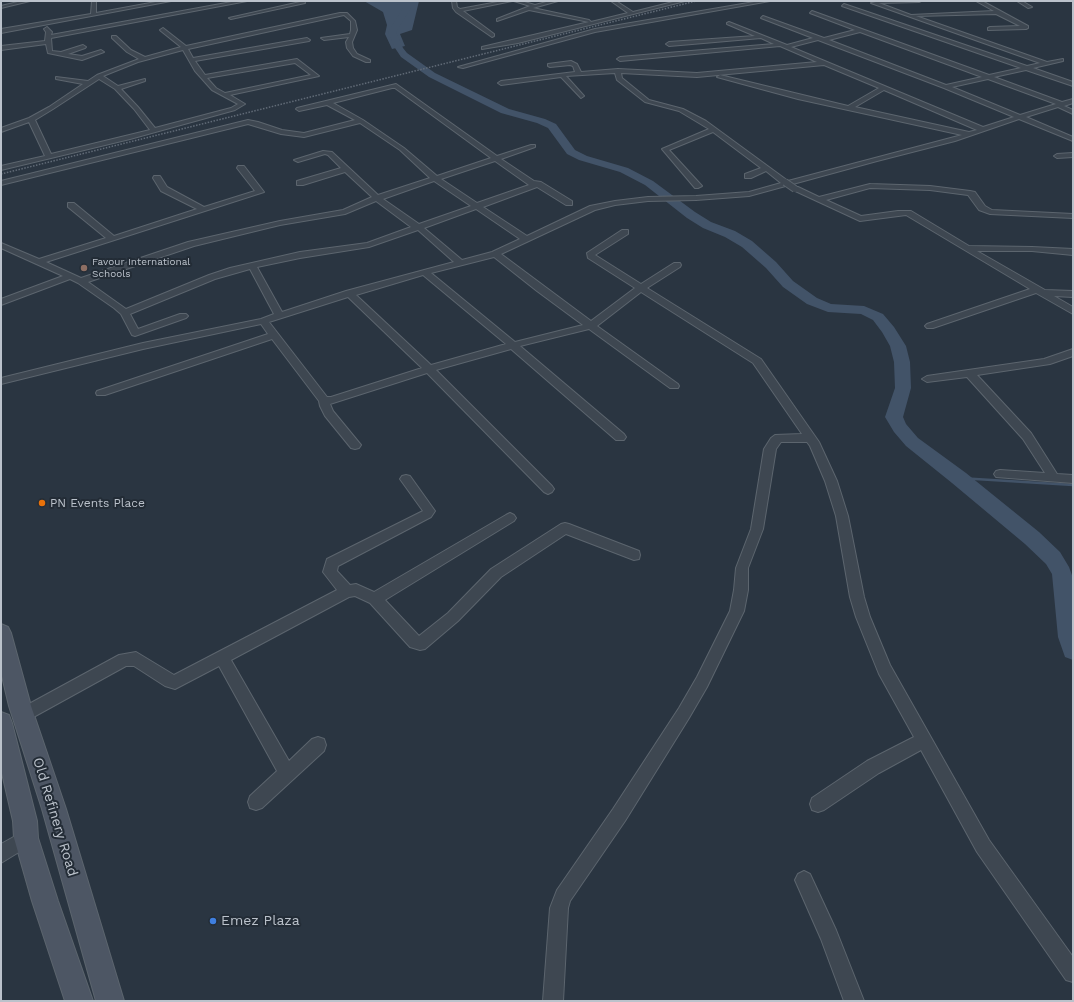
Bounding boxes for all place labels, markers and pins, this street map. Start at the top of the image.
place label: Favour International Schools [92,256,190,280]
marker: Favour International Schools [79,263,89,273]
place label: PN Events Place [50,496,145,510]
marker: PN Events Place [37,498,47,508]
place label: Emez Plaza [221,913,300,929]
marker: Emez Plaza [208,916,218,926]

